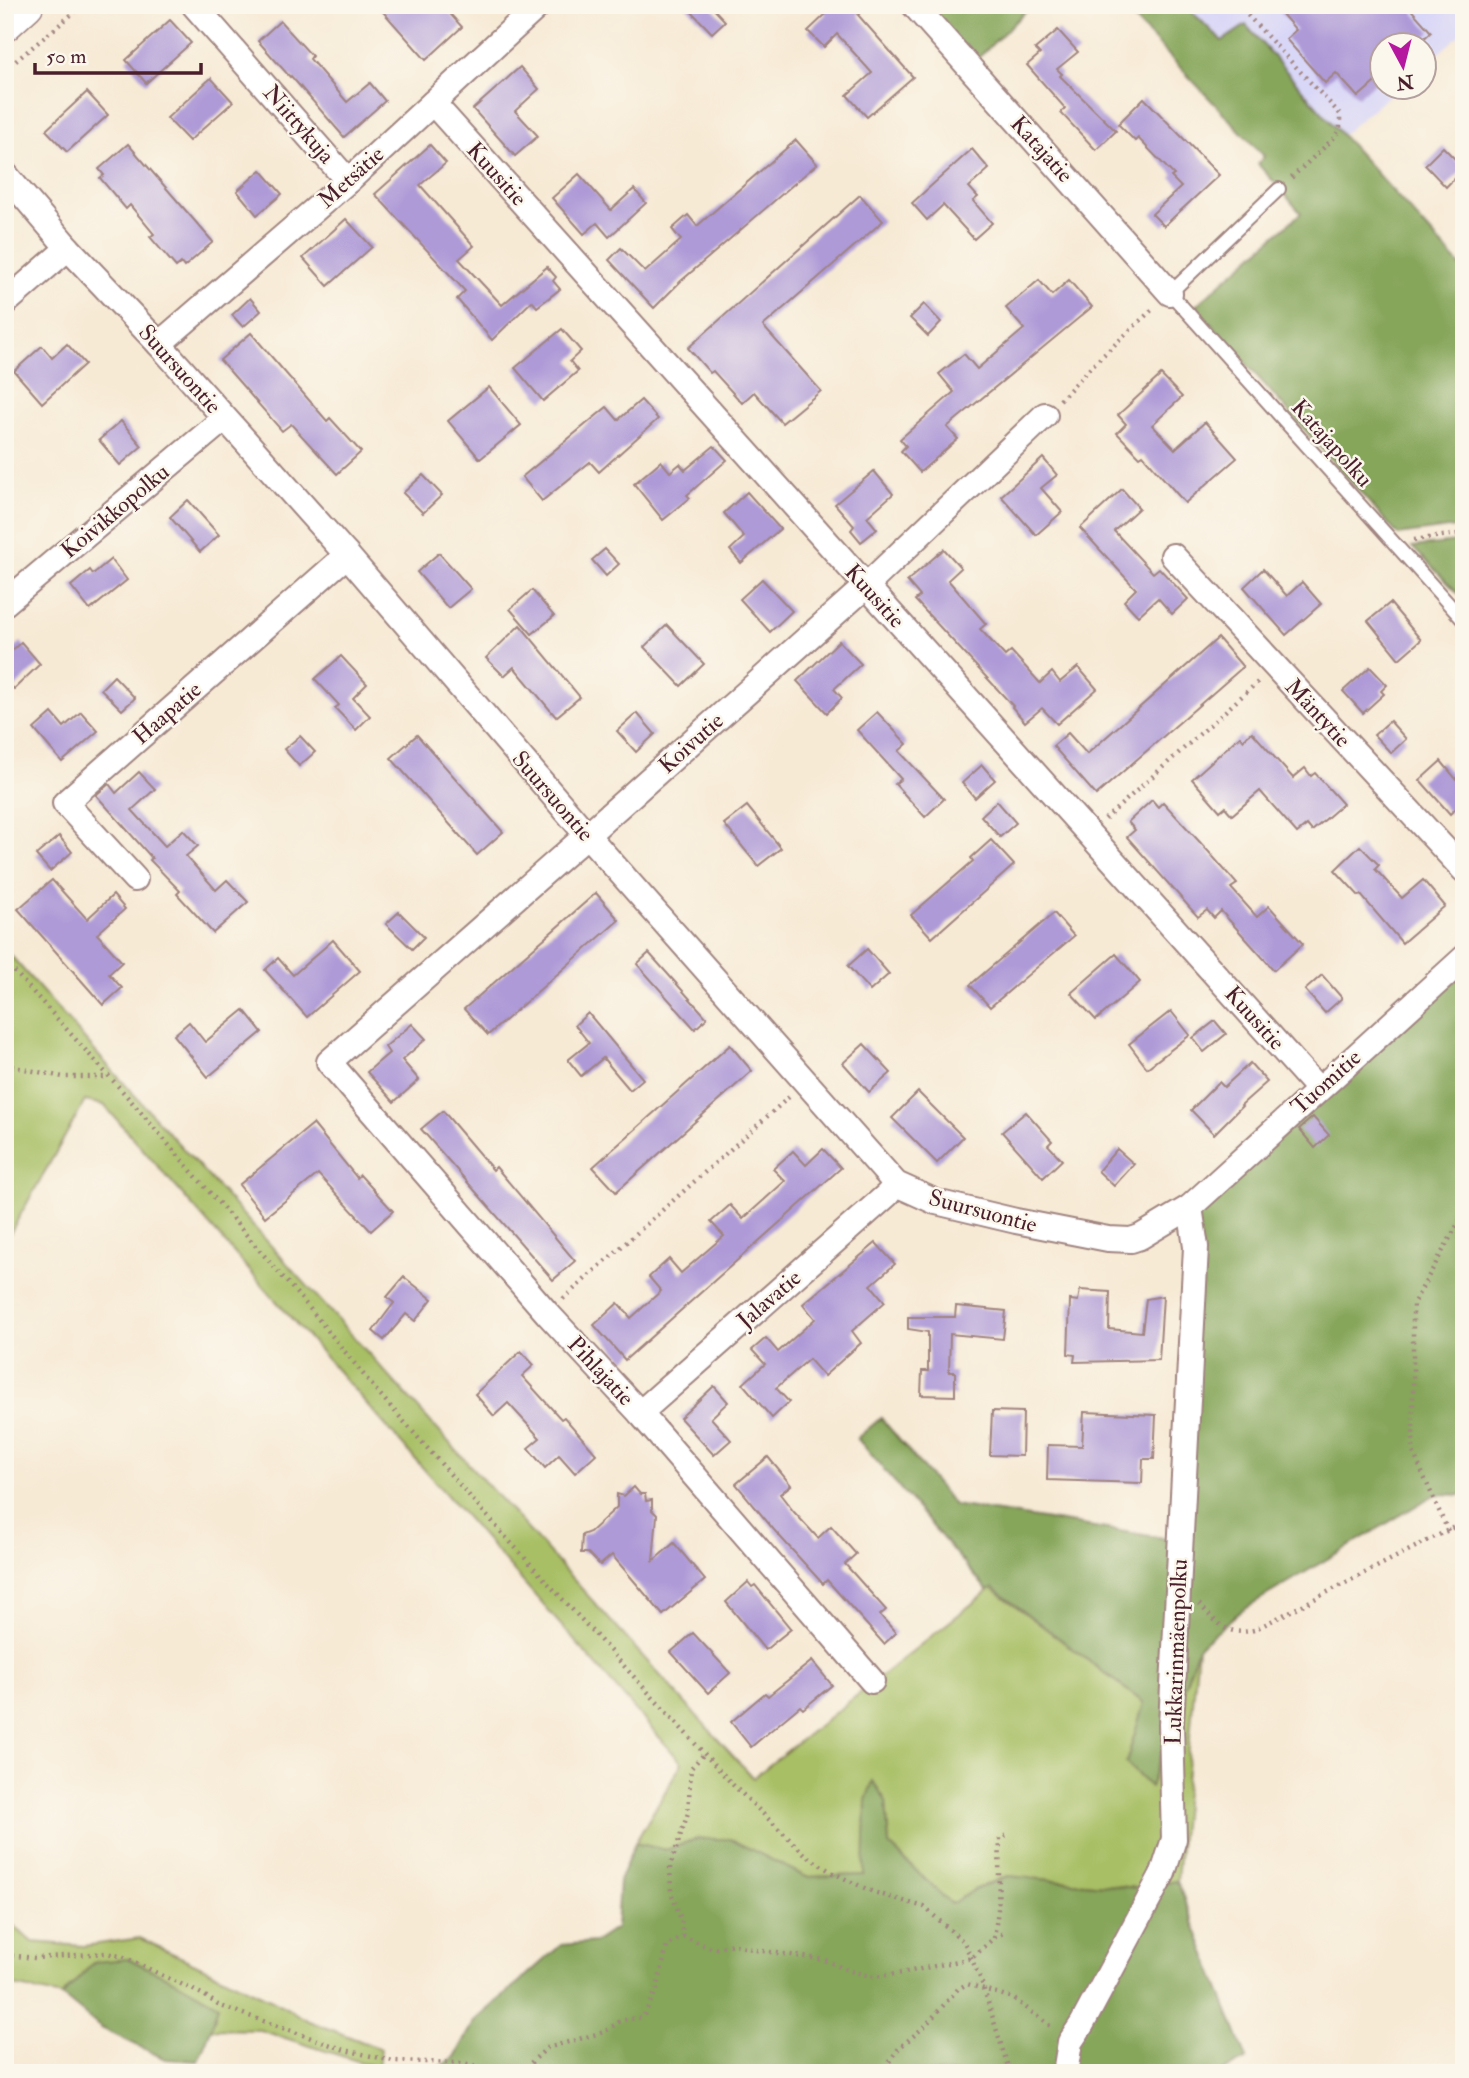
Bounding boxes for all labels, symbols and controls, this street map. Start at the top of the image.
scale bar [35,32,201,76]
north arrow [1368,32,1438,102]
text: 50 m [46,43,87,70]
text: N [1394,69,1416,95]
street label: Niittykuja [257,79,341,170]
street label: Katajatie [1004,109,1080,189]
street label: Kuusitie [461,136,534,212]
street label: Metsätie [312,139,390,214]
street label: Suursuontie [132,318,228,420]
street label: Katajapolku [1284,393,1379,494]
street label: Koivikkopolku [55,457,176,565]
street label: Kuusitie [839,558,912,634]
street label: Mäntytie [1279,672,1357,754]
street label: Haapatie [127,675,208,752]
street label: Koivutie [652,706,730,780]
street label: Suursuontie [506,745,600,848]
street label: Kuusitie [1219,980,1292,1056]
street label: Tuomitie [1285,1043,1367,1121]
street label: Suursuontie [926,1183,1041,1239]
street label: Jalavatie [730,1263,807,1335]
street label: Pihlajatie [561,1330,641,1412]
street label: Lukkarinmäenpolku [1158,1558,1195,1746]

